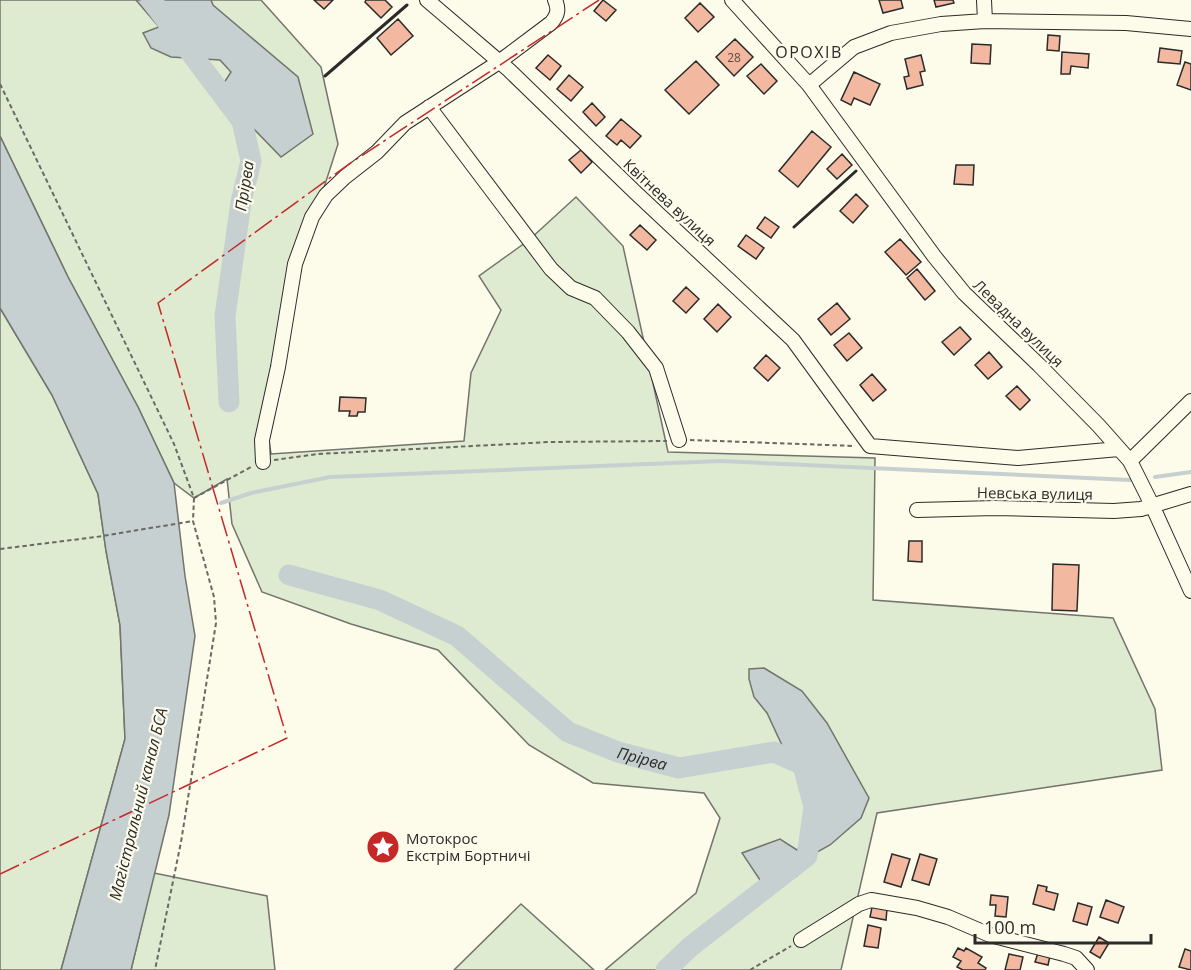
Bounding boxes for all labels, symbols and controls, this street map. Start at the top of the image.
district label: ОРОХІВ [775,41,843,63]
house number: 28 [727,49,741,66]
street label: Квітнева вулиця [620,154,720,250]
water label: Прірва [229,159,259,213]
street label: Левадна вулиця [970,275,1068,371]
street label: Невська вулиця [977,482,1093,504]
water label: Магістральний канал БСА [103,705,173,903]
water label: Прірва [615,741,670,775]
place label: Мотокрос Екстрім Бортничі [406,828,531,865]
place icon: Мотокрос Екстрім Бортничі [365,829,401,865]
scale bar [975,907,1150,945]
text: 100 m [984,915,1036,939]

